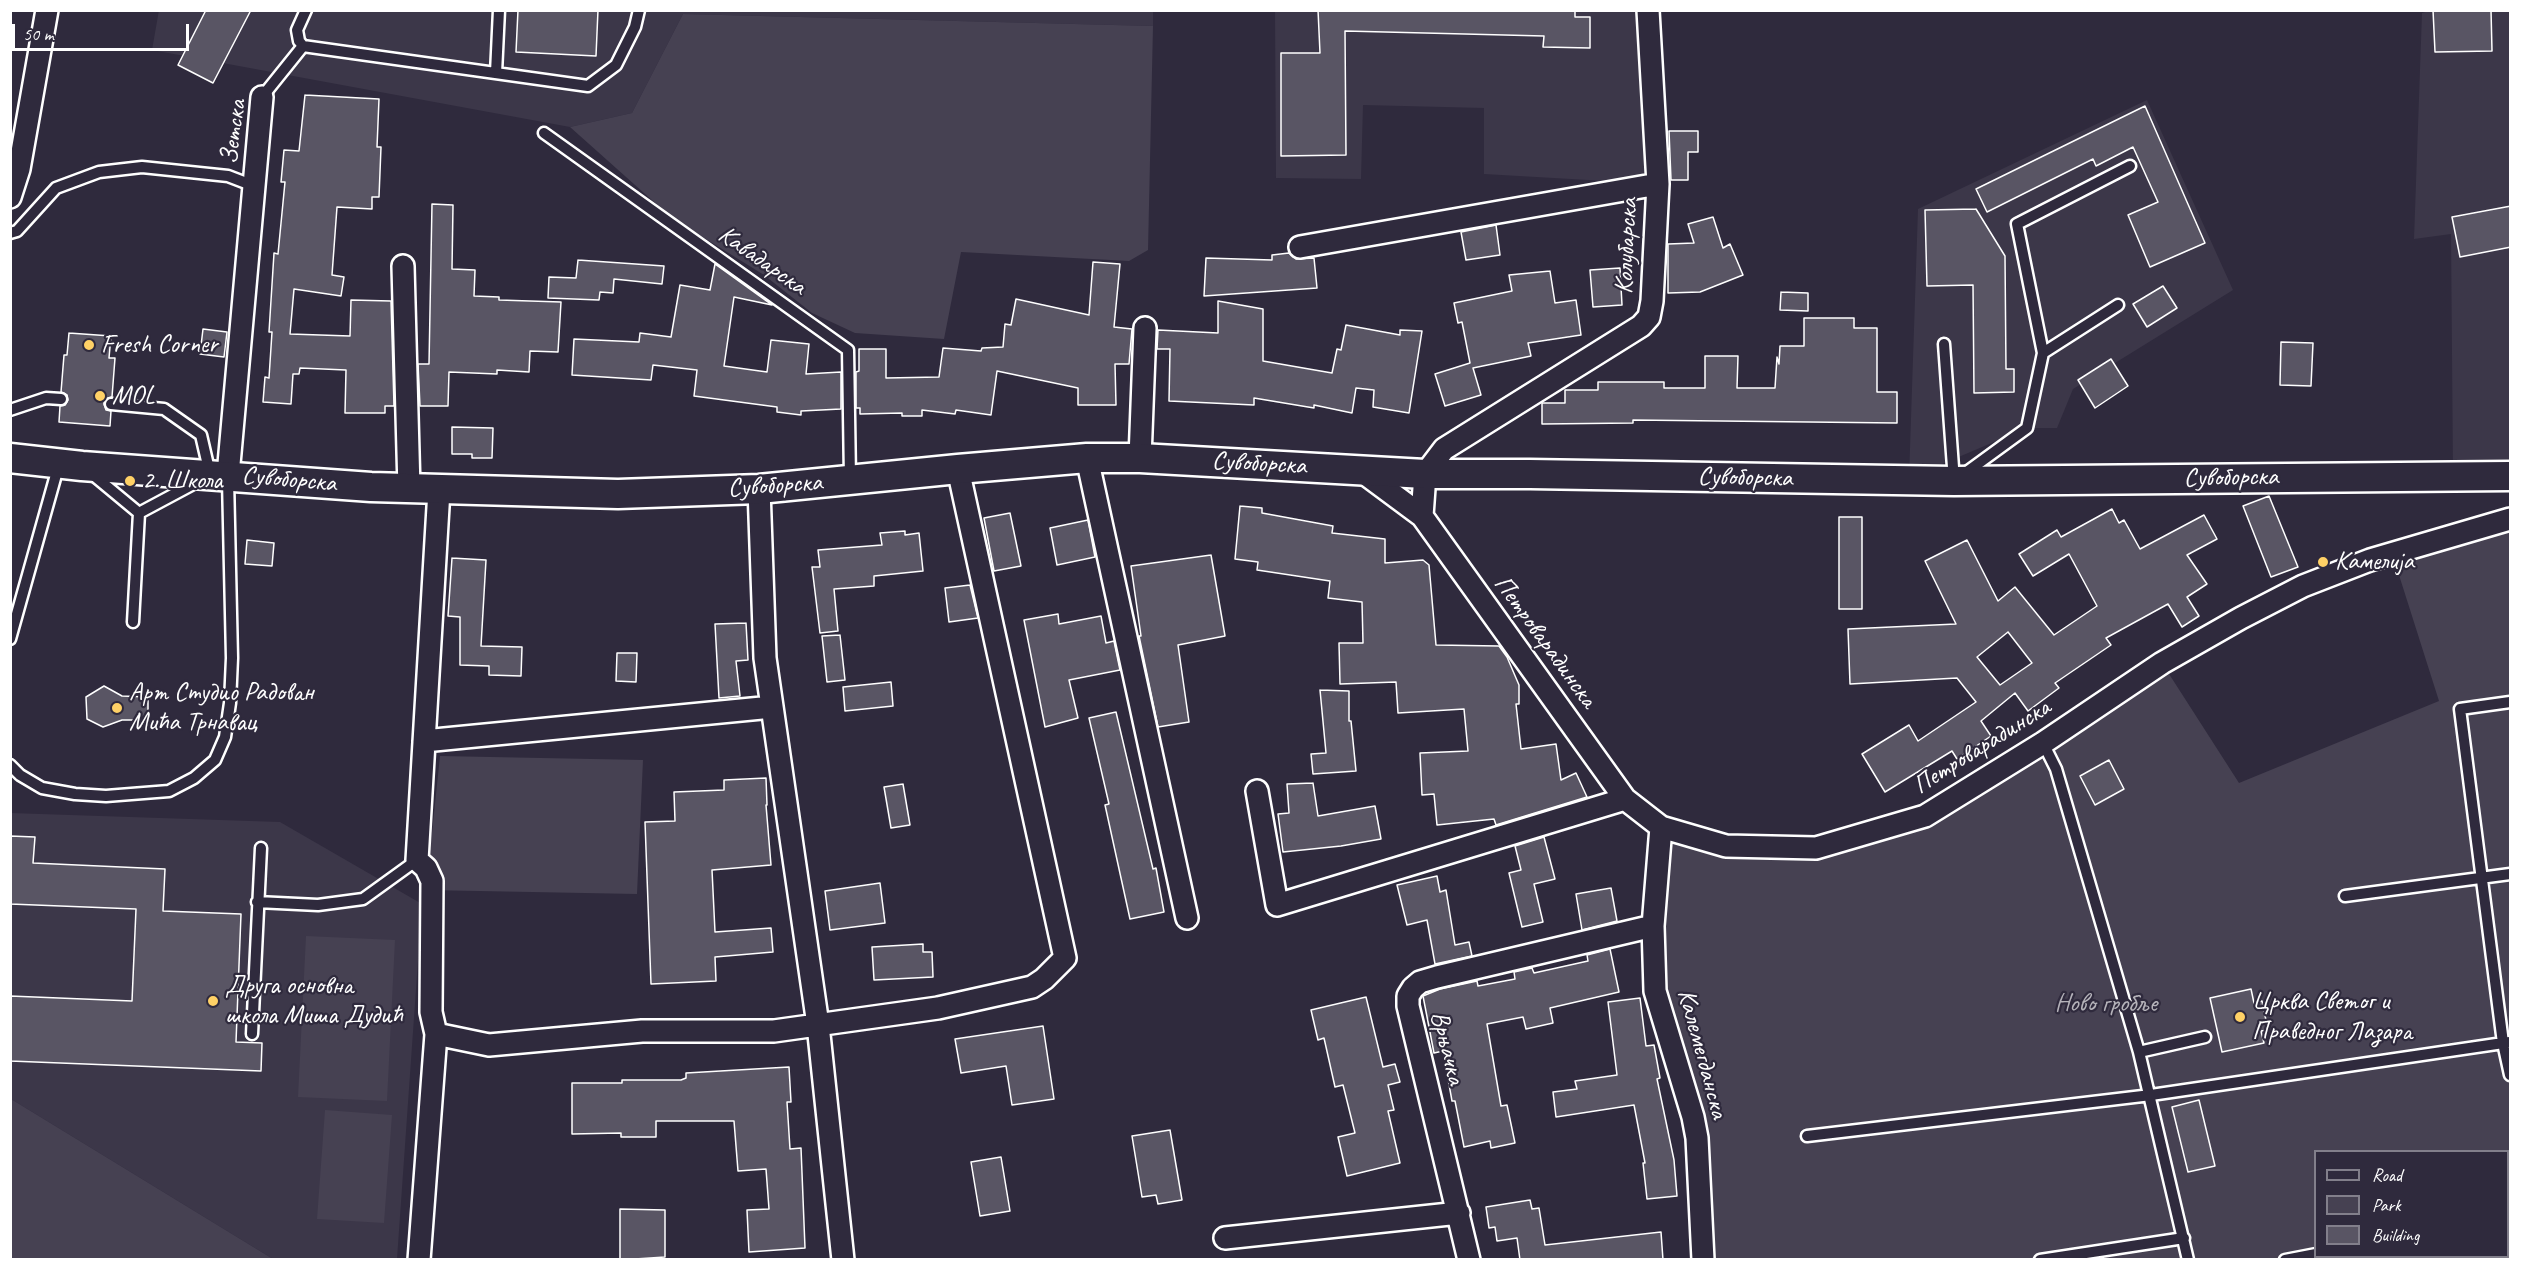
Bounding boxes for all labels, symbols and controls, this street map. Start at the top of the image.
scale bar [15,12,192,50]
text: 50 m [23,23,54,45]
street label: Зетска [214,98,254,166]
street label: Колубарска [1609,197,1645,295]
street label: Кавадарска [712,219,812,303]
place label: Fresh Corner [101,329,218,361]
marker: Fresh Corner [82,338,96,352]
place label: MOL [112,380,155,412]
marker: MOL [93,389,107,403]
street label: Сувоборска [1211,446,1307,482]
street label: Сувоборска [241,460,337,500]
street label: Сувоборска [1697,462,1793,494]
street label: Сувоборска [2183,462,2279,494]
place label: 2. Школа [142,465,223,497]
street label: Сувоборска [727,467,823,505]
marker: 2. Школа [123,474,137,488]
place label: Камелија [2335,546,2414,578]
marker: Камелија [2316,555,2330,569]
street label: Петроварадинска [1486,570,1604,714]
place label: Арт Студио Радован Мића Трнавац [129,677,314,738]
street label: Петроварадинска [1908,692,2056,802]
marker: Арт Студио Радован Мића Трнавац [110,701,124,715]
place label: Друга основна школа Миша Дудић [225,970,402,1032]
street label: Калемегданска [1670,986,1734,1122]
place label: Црква Светог и Праведног Лазара [2252,986,2412,1048]
park label: Ново гробље [2055,988,2157,1020]
marker: Друга основна школа Миша Дудић [206,994,220,1008]
street label: Врњачка [1423,1008,1471,1088]
marker: Црква Светог и Праведног Лазара [2233,1010,2247,1024]
legend [2314,1150,2509,1258]
text: Road [2372,1164,2402,1186]
text: Park [2372,1194,2401,1216]
text: Building [2372,1224,2419,1246]

